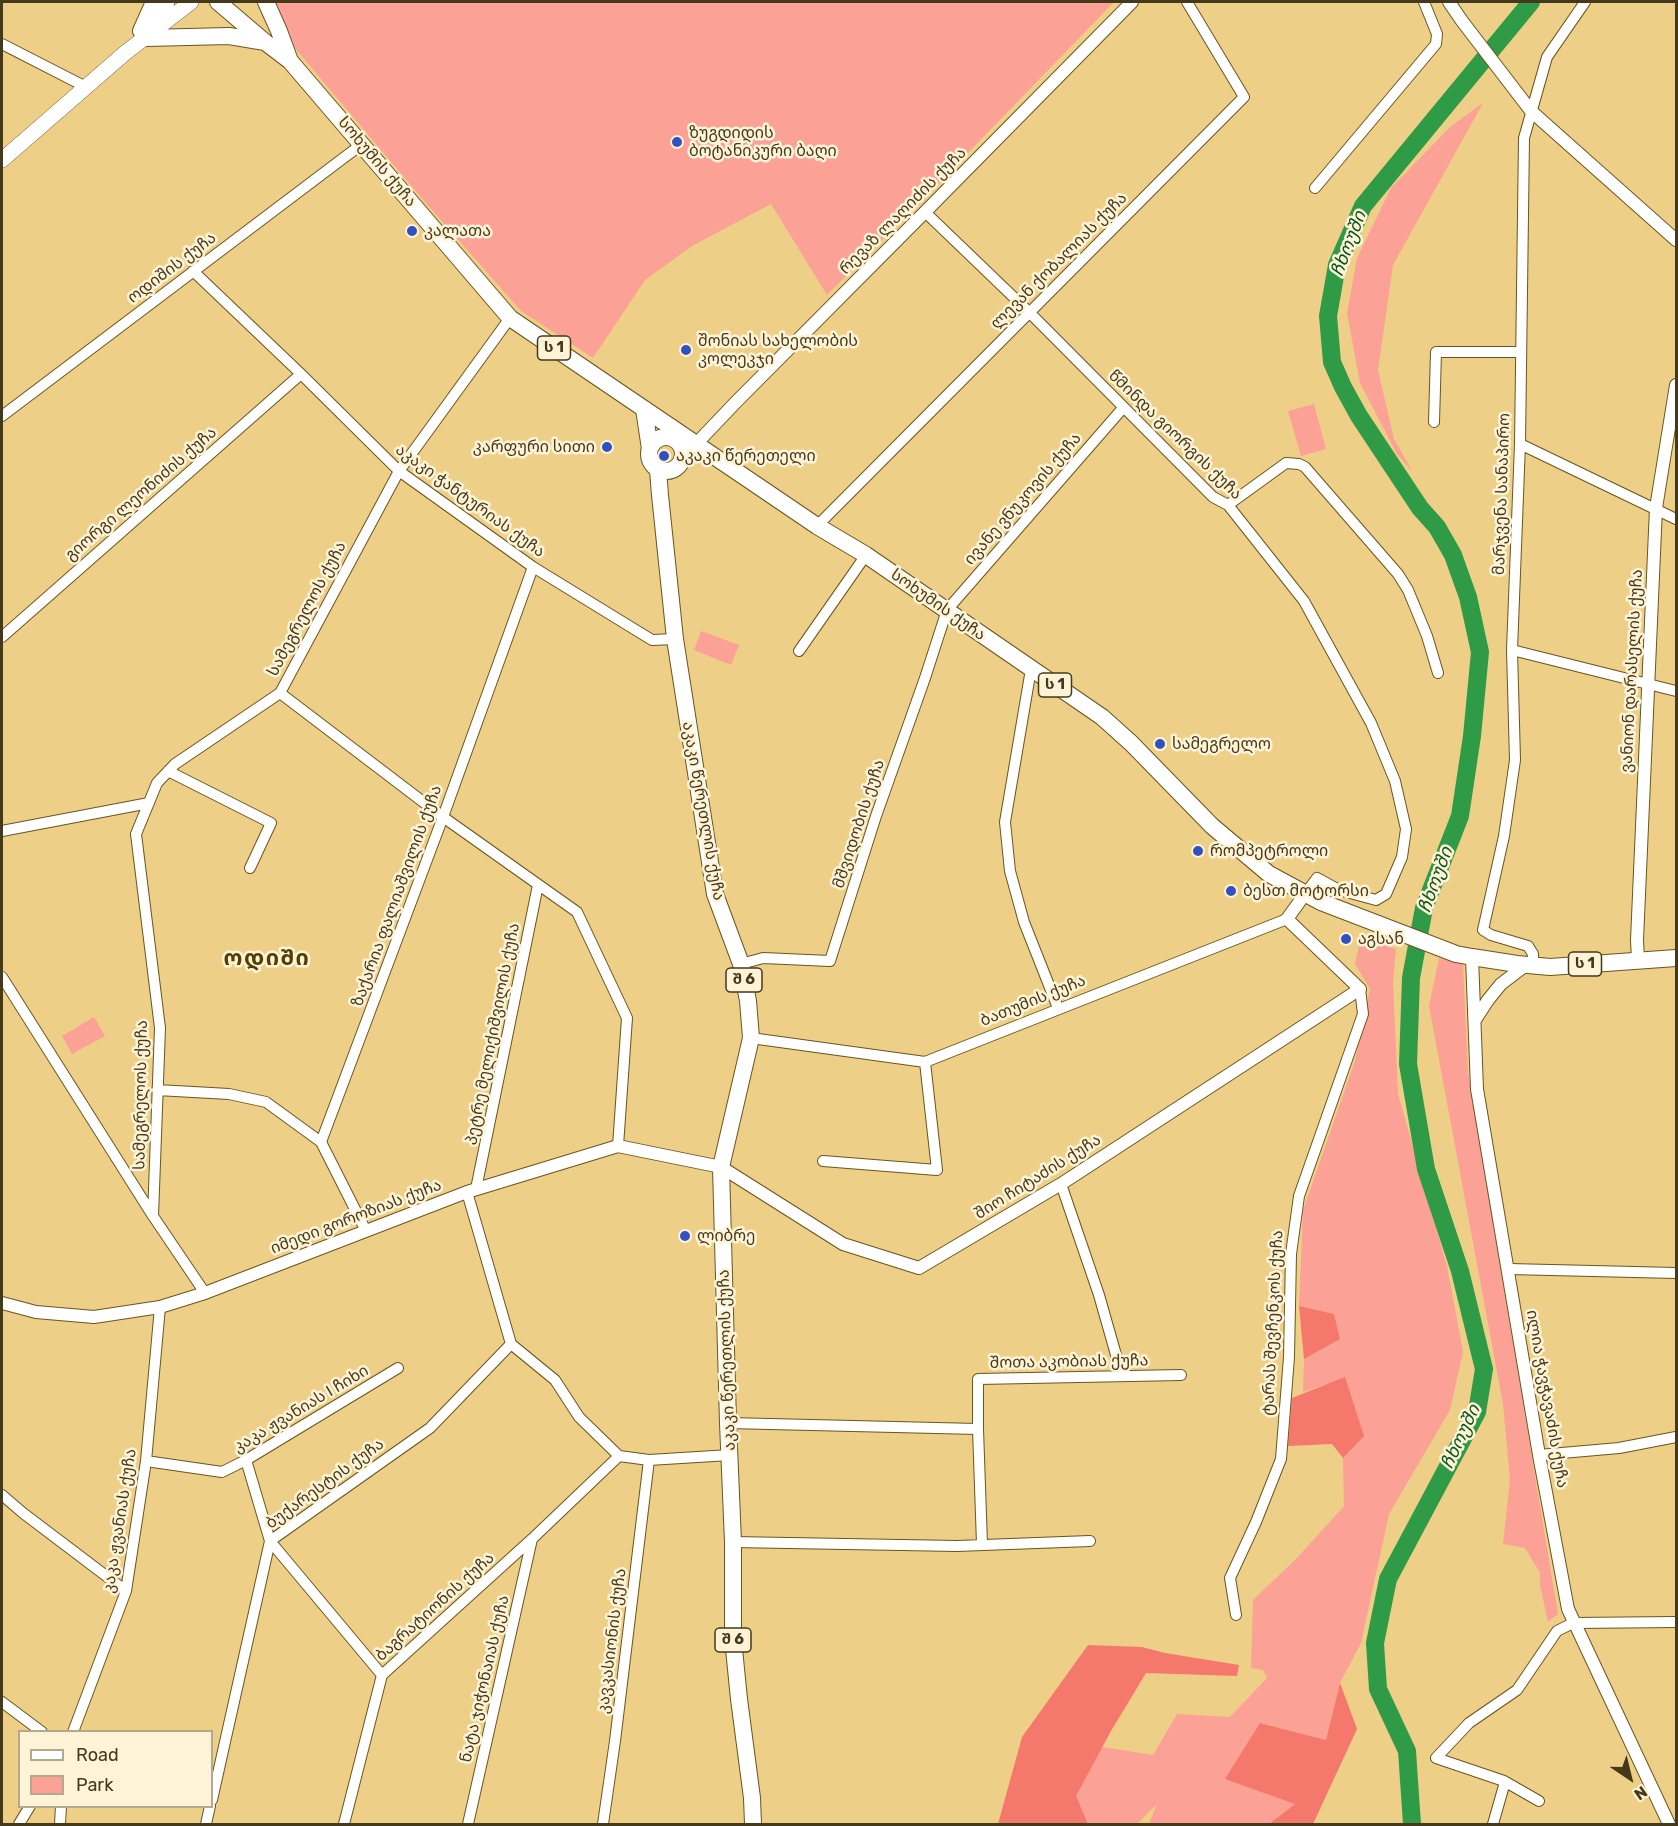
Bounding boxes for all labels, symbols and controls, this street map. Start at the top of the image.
street label: სოხუმის ქუჩა [334,113,420,211]
place label: ზუგდიდის ბოტანიკური ბაღი [689,123,837,161]
marker: ზუგდიდის ბოტანიკური ბაღი [670,135,684,149]
street label: რევაზ ლაღიძის ქუჩა [836,144,970,278]
street label: ლევან ქობალიას ქუჩა [987,189,1131,333]
water label: ჩხოუში [1327,208,1371,280]
place label: კალათა [424,221,491,241]
marker: კალათა [405,224,419,238]
street label: ოდიშის ქუჩა [124,228,220,308]
place label: შონიას სახელობის კოლეკჯი [698,331,858,369]
road number: ს 1 [538,336,570,360]
marker: შონიას სახელობის კოლეკჯი [679,343,693,357]
street label: წმინდა გიორგის ქუჩა [1104,366,1246,504]
street label: მარჯვენა სანაპირო [1490,413,1514,575]
street label: გიორგი ლეონიძის ქუჩა [61,423,221,565]
street label: ივანე ვნუკოვის ქუჩა [960,429,1086,569]
place label: კარფური სითი [473,437,595,457]
street label: აკაკი ჭანტურიას ქუჩა [392,440,548,562]
marker: კარფური სითი [600,440,614,454]
place label: აკაკი წერეთელი [676,446,816,466]
marker: აკაკი წერეთელი [657,449,671,463]
street label: სამეგრელოს ქუჩა [263,538,351,680]
street label: სოხუმის ქუჩა [887,565,989,645]
street label: ვანიონ დარასელის ქუჩა [1617,569,1647,773]
road number: ს 1 [1038,673,1072,697]
street label: აკაკი წერეთლის ქუჩა [678,720,728,902]
place label: სამეგრელო [1172,734,1271,754]
marker: სამეგრელო [1153,737,1167,751]
street label: მშვიდობის ქუჩა [829,757,889,891]
street label: ზაქარია ფალიაშვილის ქუჩა [348,783,446,1009]
place label: რომპეტროლი [1210,841,1328,861]
marker: რომპეტროლი [1191,844,1205,858]
water label: ჩხოუში [1414,844,1458,916]
place label: ბესთ მოტორსი [1243,881,1369,901]
marker: ბესთ მოტორსი [1224,884,1238,898]
street label: პეტრე მელიქიშვილის ქუჩა [462,921,524,1147]
place label: აგსან [1358,929,1404,949]
marker: აგსან [1339,932,1353,946]
district label: ოდიში [224,946,310,972]
road number: ს 1 [1568,952,1602,976]
road number: შ 6 [726,968,762,992]
street label: ბათუმის ქუჩა [978,971,1088,1031]
street label: სამეგრელოს ქუჩა [130,1020,152,1170]
street label: შიო ჩიტაძის ქუჩა [971,1130,1105,1224]
street label: იმედი გოროზიას ქუჩა [268,1175,444,1259]
place label: ლიბრე [697,1226,755,1246]
marker: ლიბრე [678,1229,692,1243]
street label: ტარას შევჩენკოს ქუჩა [1259,1230,1287,1416]
street label: აკაკი წერეთლის ქუჩა [714,1269,740,1451]
street label: ილია ჭავჭავაძის ქუჩა [1522,1308,1572,1490]
street label: შოთა აკობიას ქუჩა [990,1351,1148,1373]
street label: კაკა ჟვანიას I ჩიხი [230,1361,372,1457]
water label: ჩხოუში [1437,1402,1485,1472]
street label: ბუქარესტის ქუჩა [262,1435,388,1533]
street label: კაკა ჟვანიას ქუჩა [99,1447,141,1595]
street label: ბაგრატიონის ქუჩა [372,1549,498,1665]
street label: კავკასიონის ქუჩა [594,1567,630,1715]
street label: ნატა ჯიჭონაიას ქუჩა [456,1594,514,1764]
road number: შ 6 [715,1628,751,1652]
legend [18,1730,213,1808]
text: Road [76,1744,119,1766]
north arrow [1600,1748,1660,1808]
text: Park [76,1774,113,1796]
text: N [1630,1782,1651,1804]

